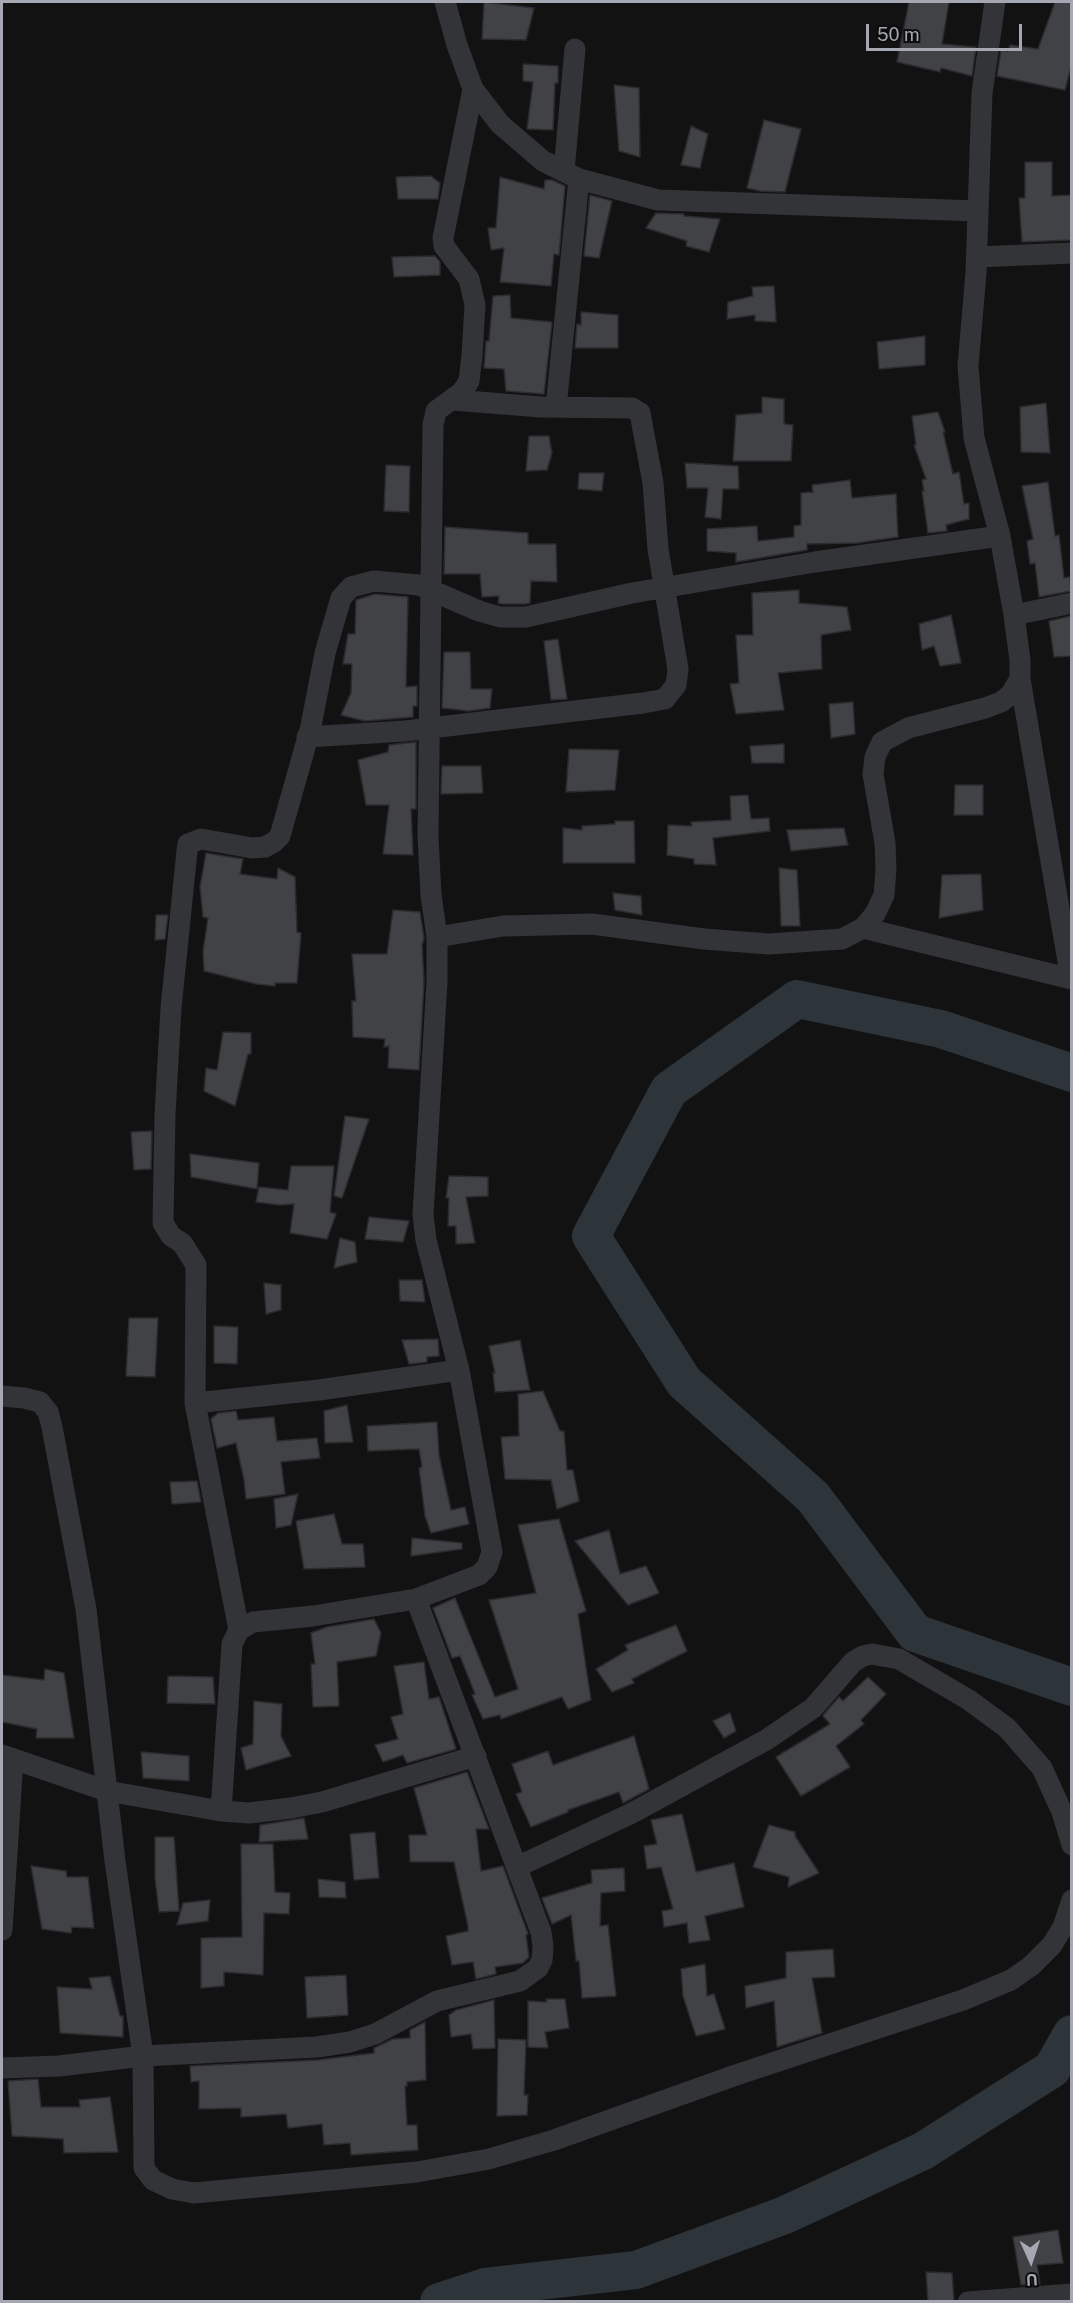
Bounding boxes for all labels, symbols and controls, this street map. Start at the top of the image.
scale bar [869,12,1025,50]
text: 50 m [877,24,920,45]
north arrow [1001,2231,1061,2291]
text: U [1026,2270,1038,2289]

